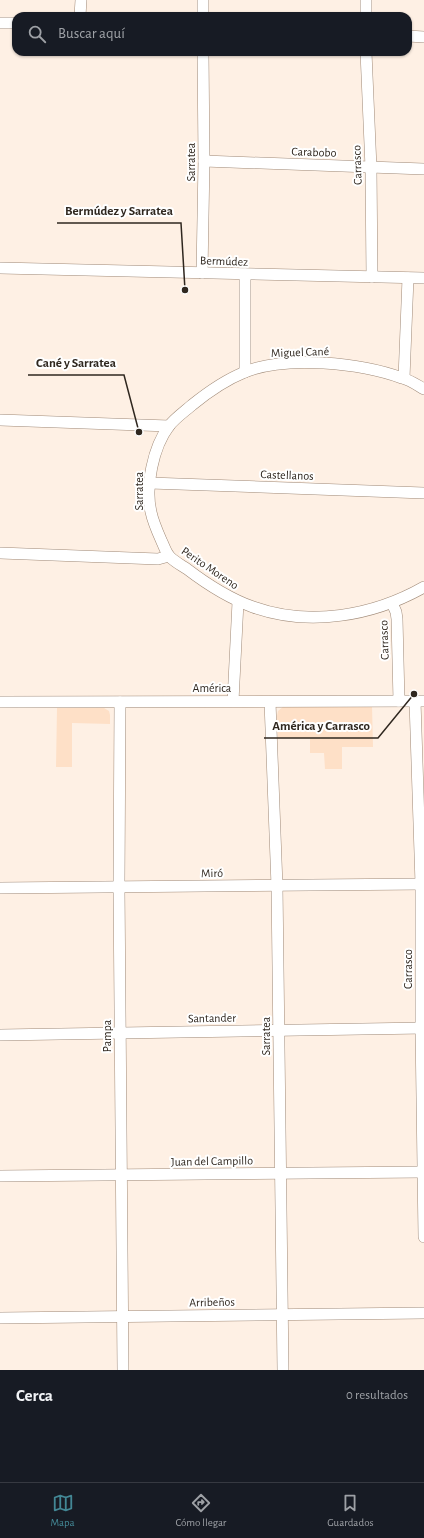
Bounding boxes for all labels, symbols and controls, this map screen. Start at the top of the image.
search box [12,12,412,56]
icon: search [26,23,48,45]
text: Buscar aquí [58,26,125,41]
street label: Sarratea [185,142,197,181]
street label: Carabobo [291,145,337,159]
street label: Carrasco [350,145,364,185]
callout: Bermúdez y Sarratea [57,198,181,223]
text: Bermúdez y Sarratea [65,205,173,218]
street label: Bermúdez [200,254,248,268]
street label: Miguel Cané [271,345,329,359]
callout: Cané y Sarratea [28,350,124,375]
text: Cané y Sarratea [36,357,116,370]
street label: Castellanos [260,468,314,482]
street label: Sarratea [133,471,145,510]
street label: Perito Moreno [179,545,241,592]
street label: Carrasco [377,620,391,660]
street label: América [193,682,232,694]
callout: América y Carrasco [264,713,378,738]
text: América y Carrasco [272,720,370,733]
street label: Miró [201,867,223,879]
street label: Carrasco [402,949,414,989]
street label: Santander [188,1012,236,1024]
street label: Sarratea [260,1016,272,1055]
street label: Pampa [101,1019,113,1052]
street label: Juan del Campillo [171,1154,253,1168]
street label: Arribeños [189,1296,235,1308]
text: Cerca [16,1387,53,1404]
text: 0 resultados [346,1389,408,1402]
tab: Mapa [50,1492,75,1529]
tab: Cómo llegar [175,1492,226,1529]
tab: Guardados [327,1492,374,1529]

